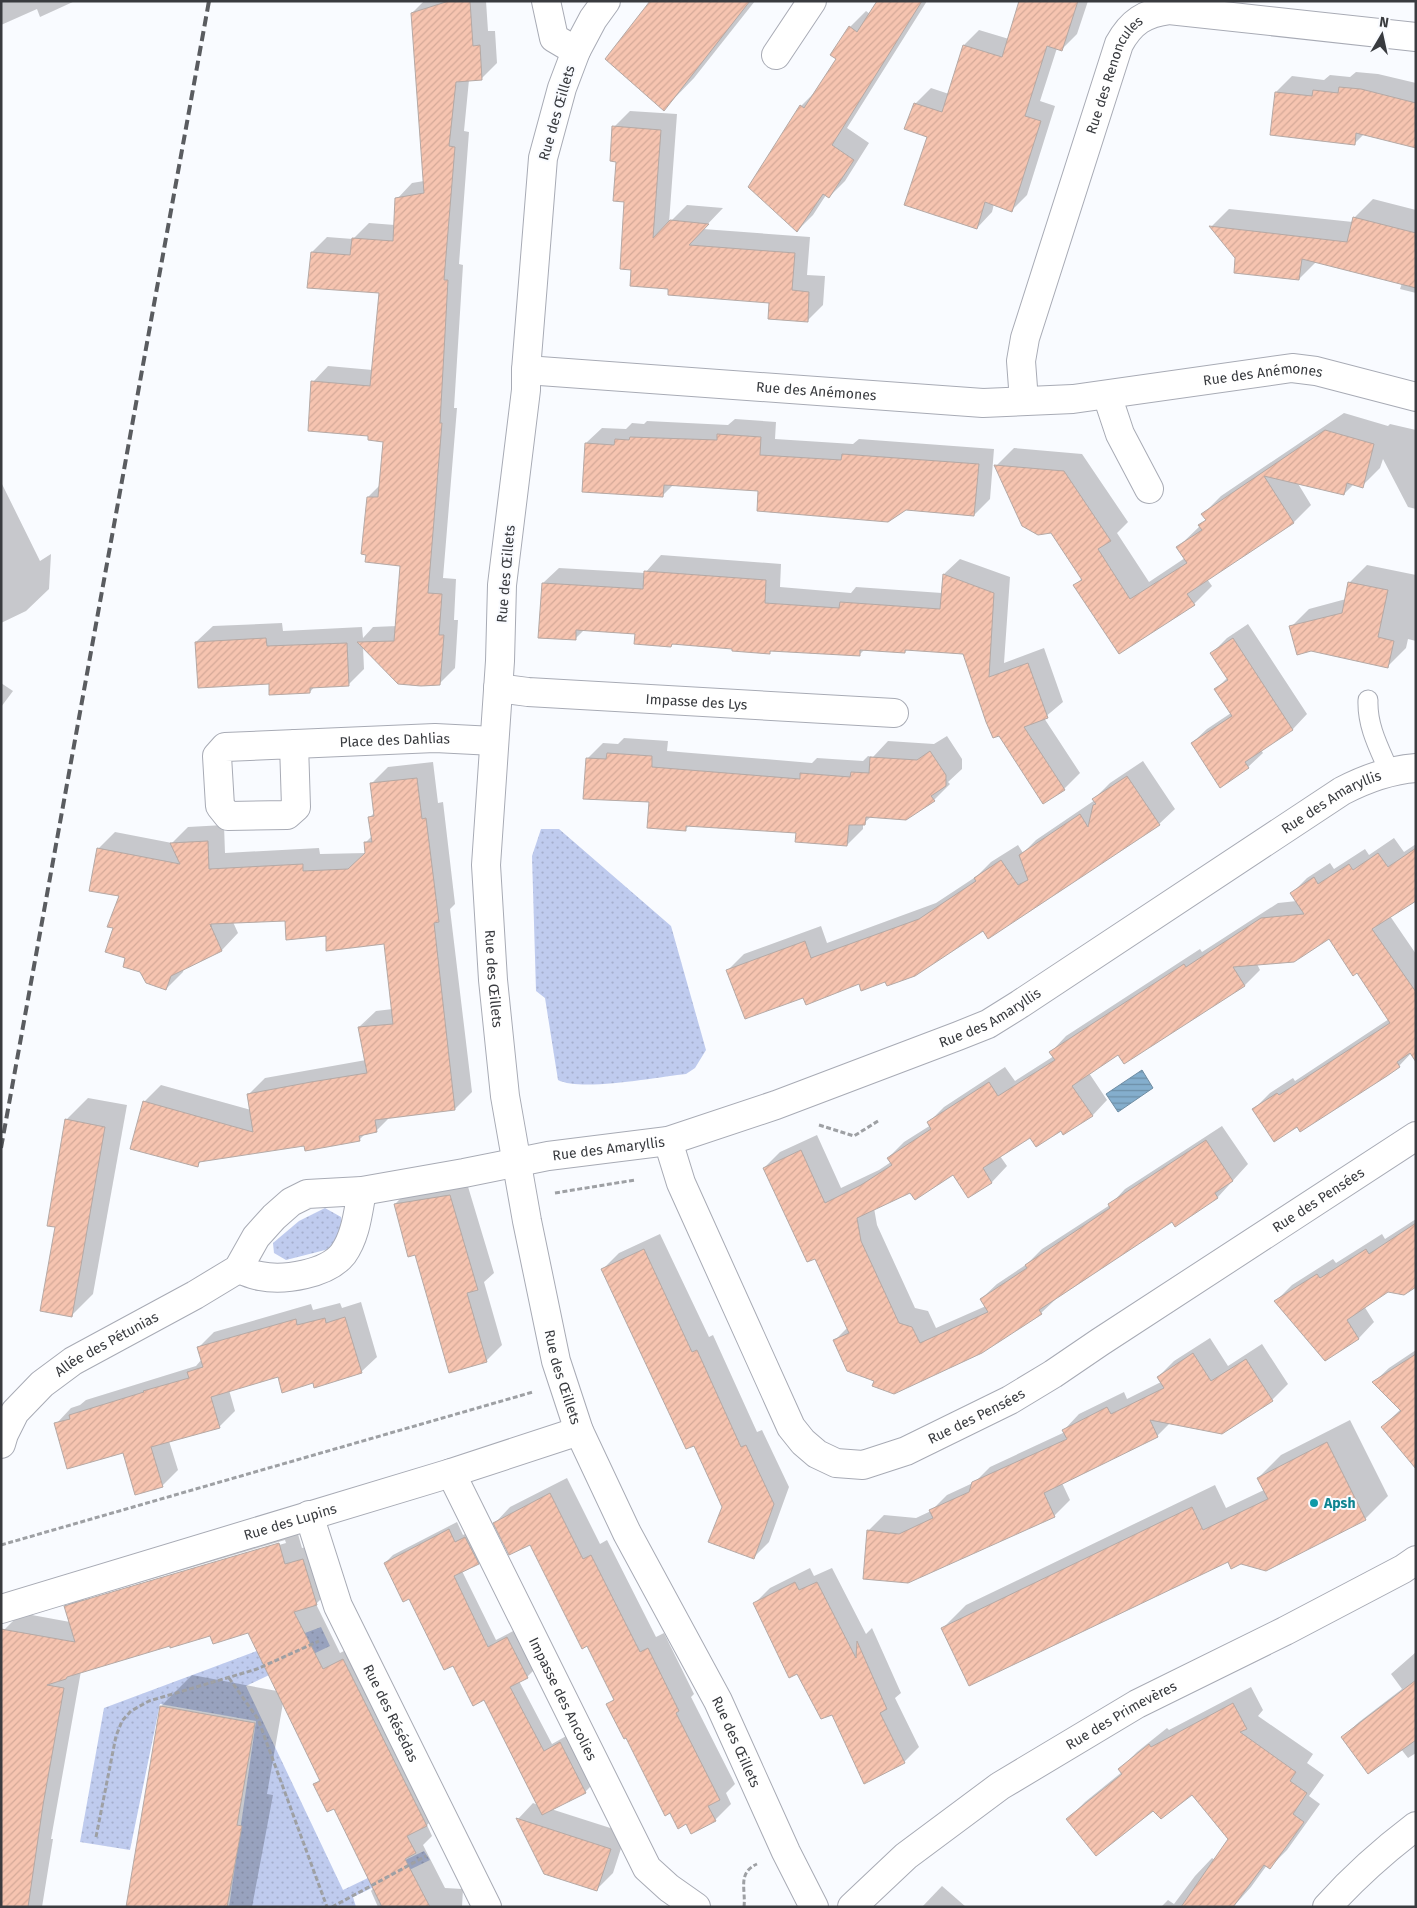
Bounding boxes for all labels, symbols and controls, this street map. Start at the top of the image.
north arrow [1357,10,1407,60]
street label: Rue des Renoncules [1082,12,1146,136]
text: N [1378,14,1390,32]
street label: Rue des Œillets [535,63,579,162]
street label: Rue des Anémones [1202,360,1325,389]
street label: Rue des Anémones [755,378,878,404]
street label: Rue des Œillets [493,524,519,624]
street label: Impasse des Lys [645,690,748,713]
street label: Place des Dahlias [339,729,451,751]
street label: Rue des Amaryllis [1278,767,1384,837]
street label: Rue des Œillets [481,929,506,1029]
street label: Rue des Amaryllis [936,984,1044,1051]
street label: Rue des Amaryllis [551,1133,666,1164]
street label: Rue des Pensées [1269,1163,1368,1236]
street label: Allée des Pétunias [51,1308,162,1380]
street label: Rue des Œillets [541,1328,585,1427]
street label: Rue des Pensées [925,1384,1028,1447]
place label: Apsh [1323,1495,1355,1512]
marker: Apsh [1308,1497,1320,1509]
street label: Rue des Lupins [242,1499,339,1544]
street label: Impasse des Ancolies [525,1634,601,1764]
street label: Rue des Résédas [360,1661,423,1765]
street label: Rue des Primevères [1063,1677,1180,1753]
street label: Rue des Œillets [708,1693,764,1790]

